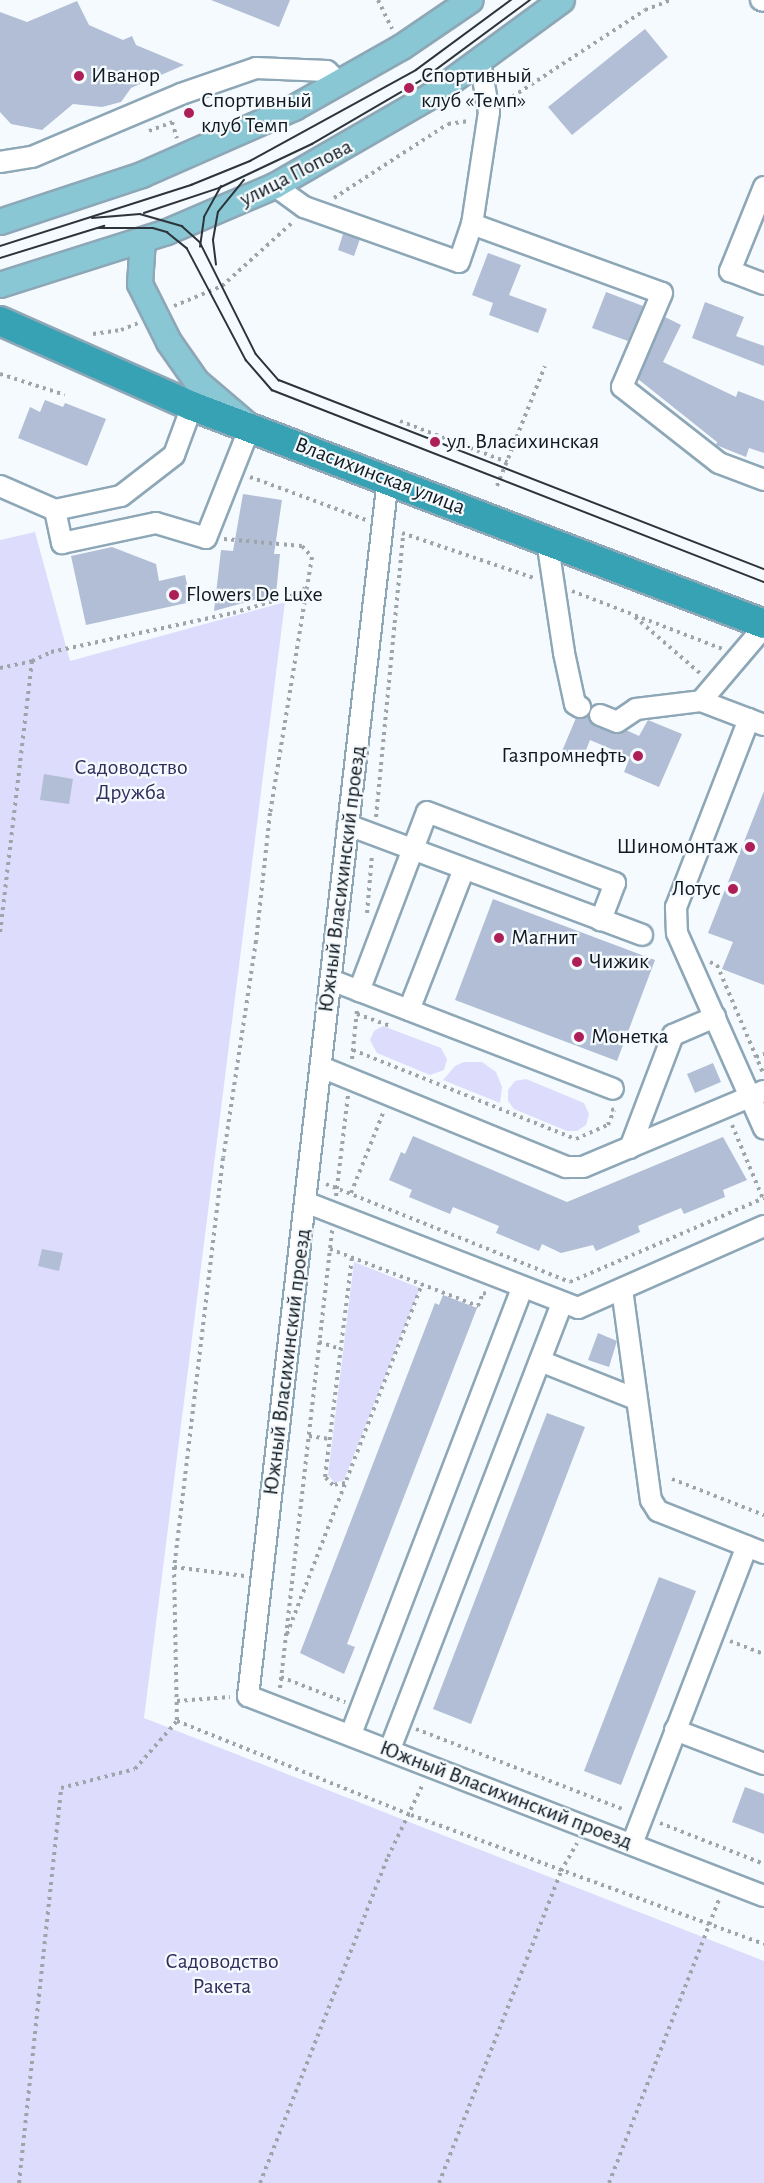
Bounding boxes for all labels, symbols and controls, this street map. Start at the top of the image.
place label: Спортивный клуб «Темп» [421,62,532,113]
place label: Иванор [91,63,160,89]
marker: Иванор [72,69,86,83]
marker: Спортивный клуб «Темп» [402,81,416,95]
place label: Спортивный клуб Темп [201,87,312,138]
marker: Спортивный клуб Темп [182,106,196,120]
street label: улица Попова [235,133,357,213]
place label: ул. Власихинская [447,429,599,455]
street label: Власихинская улица [291,431,469,521]
marker: ул. Власихинская [428,435,442,449]
place label: Flowers De Luxe [186,582,323,608]
marker: Flowers De Luxe [167,588,181,602]
place label: Газпромнефть [501,743,626,769]
street label: Южный Власихинский проезд [313,744,371,1014]
marker: Газпромнефть [631,749,645,763]
park label: Садоводство Дружба [74,754,188,806]
place label: Шиномонтаж [616,834,738,860]
marker: Шиномонтаж [743,840,757,854]
place label: Лотус [672,876,721,902]
marker: Лотус [726,882,740,896]
place label: Магнит [511,925,577,951]
marker: Магнит [492,931,506,945]
place label: Чижик [589,949,649,975]
marker: Чижик [570,955,584,969]
place label: Монетка [591,1024,669,1050]
marker: Монетка [572,1030,586,1044]
street label: Южный Власихинский проезд [258,1227,316,1497]
street label: Южный Власихинский проезд [376,1735,636,1855]
park label: Садоводство Ракета [165,1948,279,2000]

